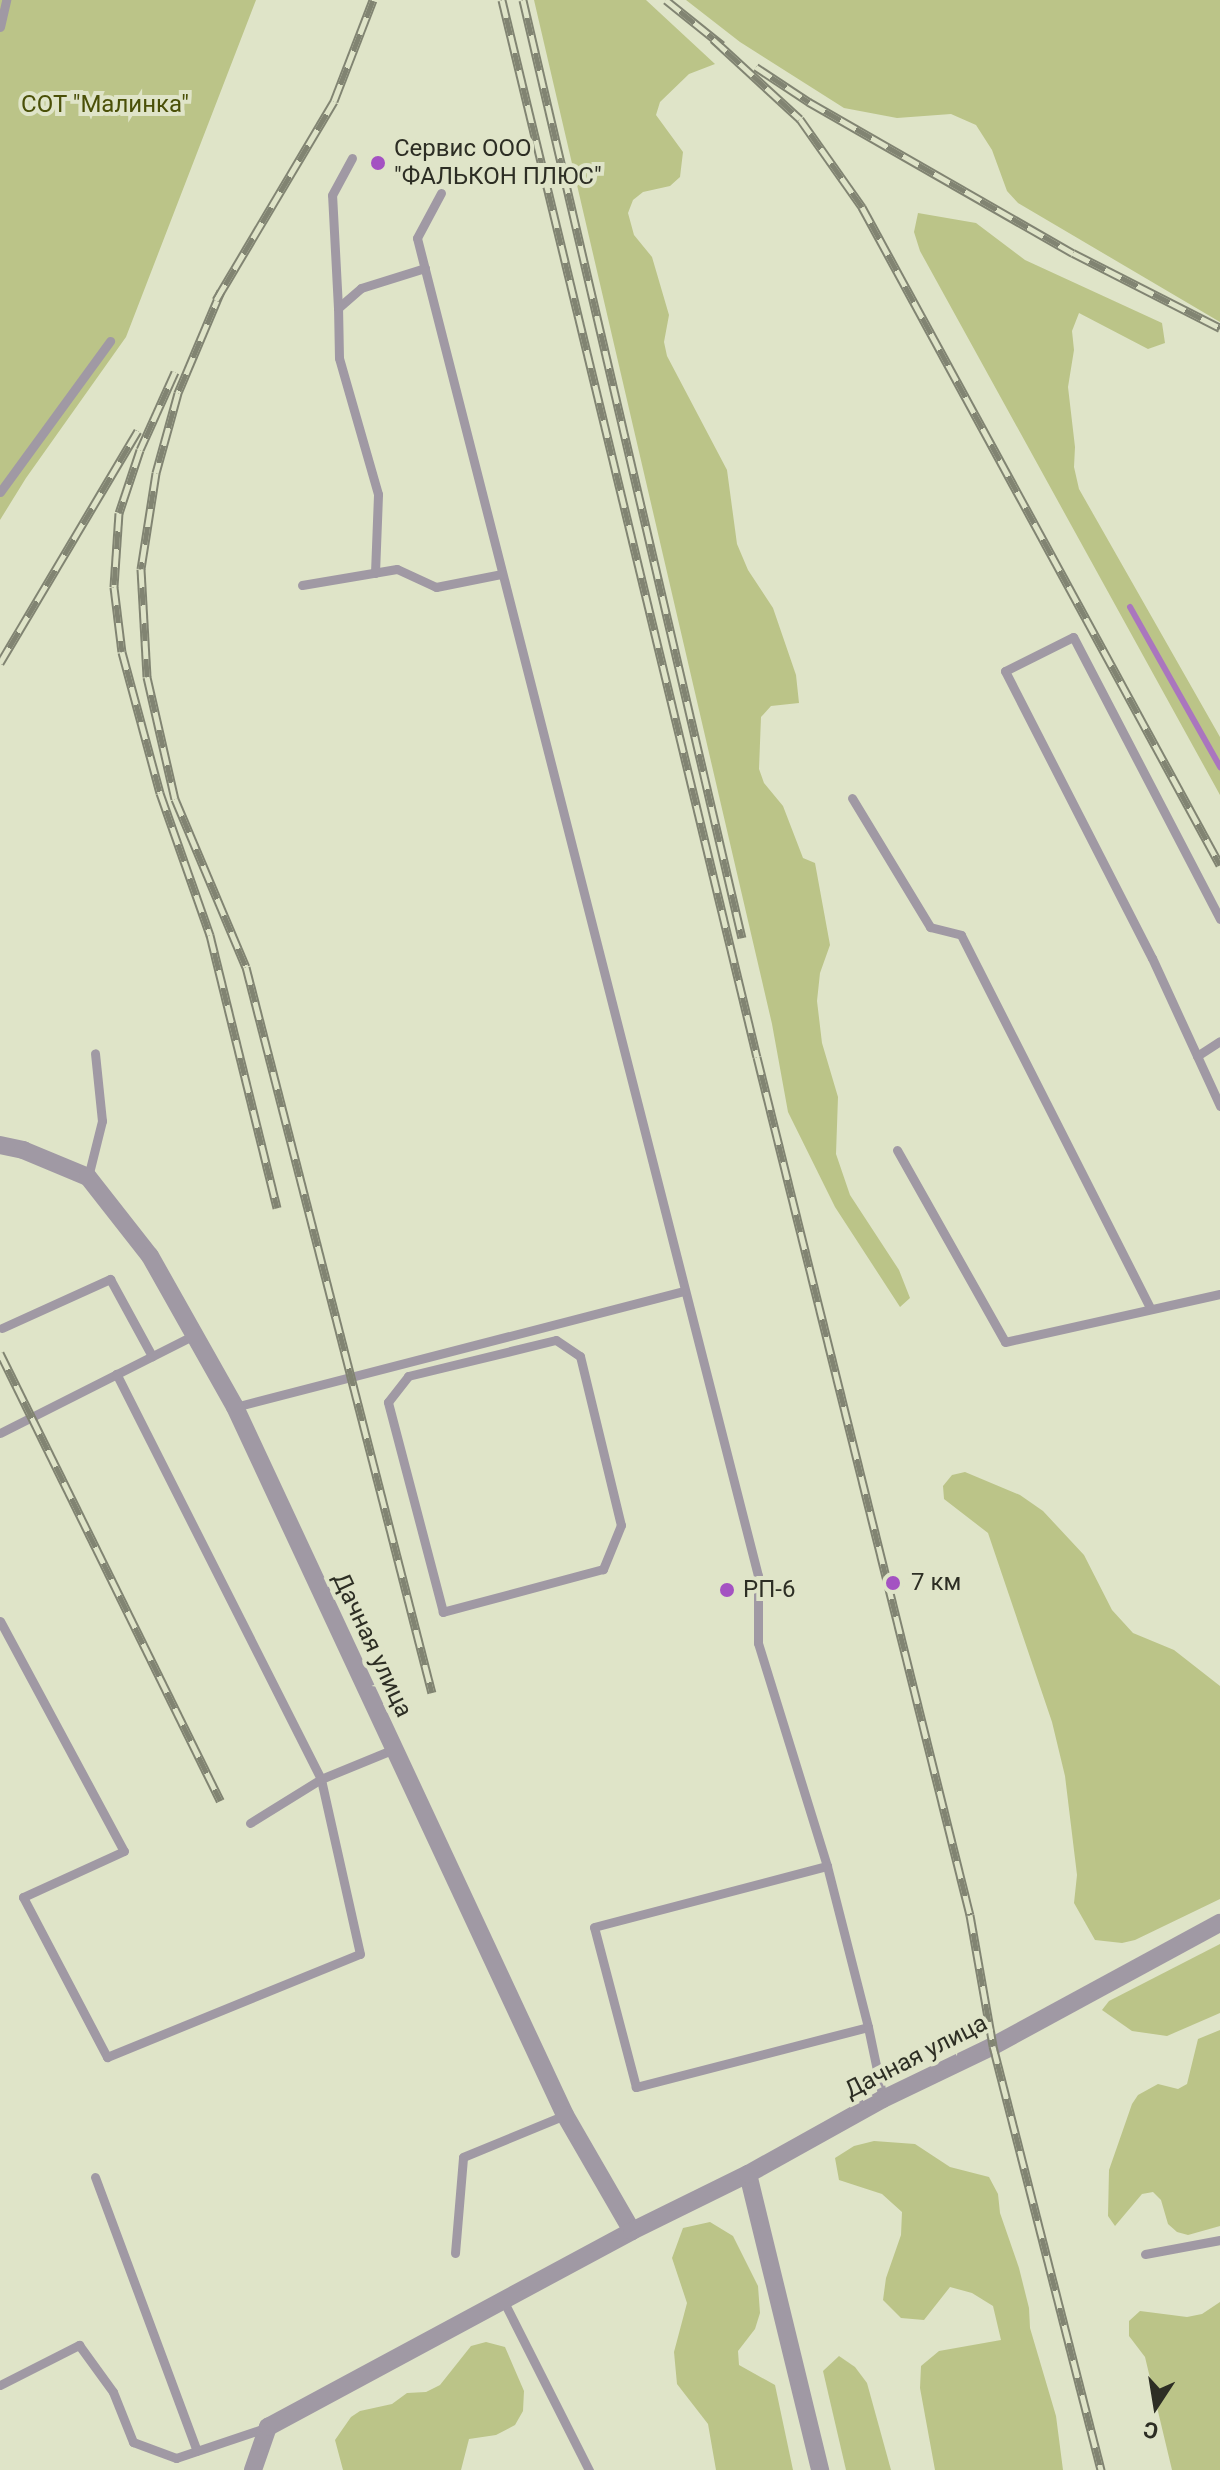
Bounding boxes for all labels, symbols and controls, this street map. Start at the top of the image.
park label: СОТ "Малинка" [21,91,189,119]
place label: Сервис ООО "ФАЛЬКОН ПЛЮС" [394,135,602,191]
marker: Сервис ООО "ФАЛЬКОН ПЛЮС" [369,154,387,172]
street label: Дачная улица [326,1568,418,1722]
place label: 7 км [911,1569,961,1597]
marker: 7 км [882,1572,904,1594]
place label: РП-6 [743,1576,795,1604]
marker: РП-6 [718,1581,736,1599]
street label: Дачная улица [840,2009,992,2105]
north arrow [1116,2366,1196,2446]
text: С [1141,2416,1161,2444]

